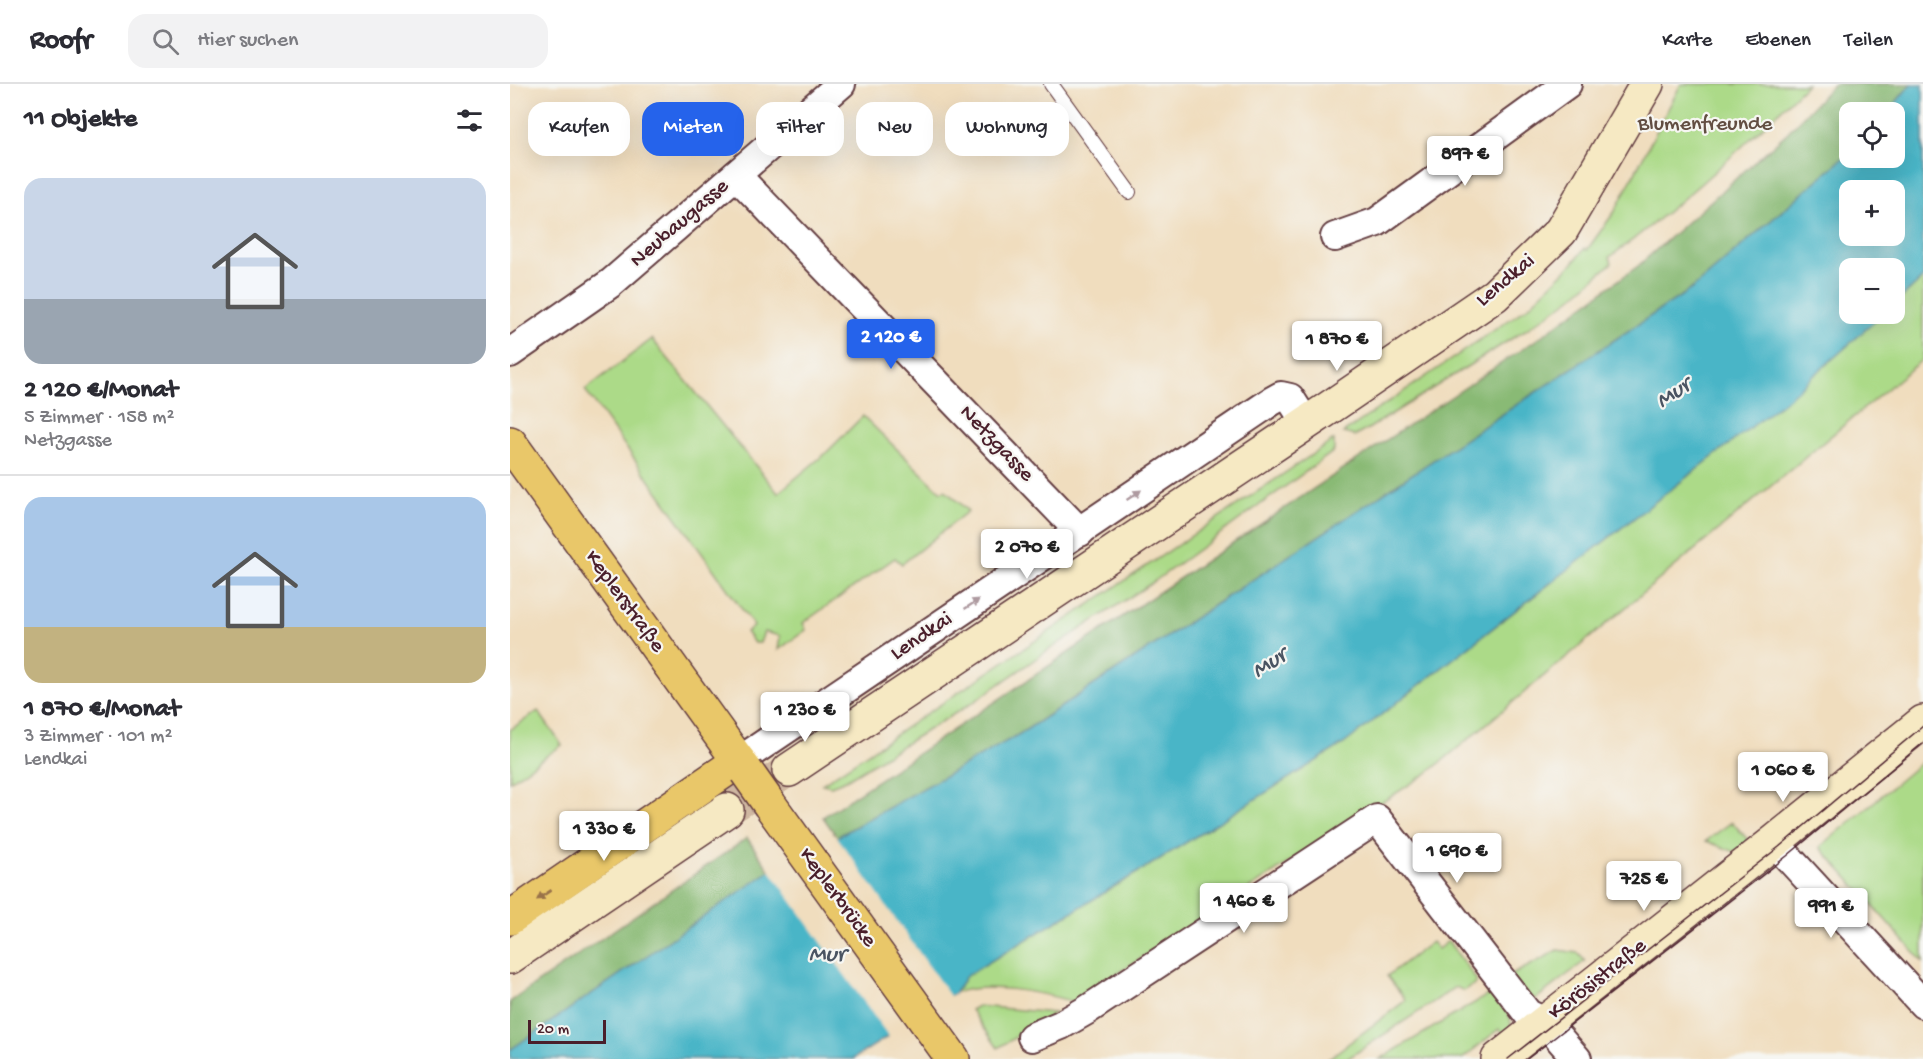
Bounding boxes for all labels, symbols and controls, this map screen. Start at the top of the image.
search box [128,14,548,68]
text: Roofr [30,25,92,58]
icon: search [149,25,182,58]
text: Hier suchen [197,28,298,54]
text: Karte [1662,29,1712,54]
text: Ebenen [1745,29,1811,54]
text: Teilen [1844,29,1893,54]
chip: Kaufen [528,102,630,156]
chip: Mieten [642,102,744,156]
chip: Filter [756,102,844,156]
chip: Neu [856,102,933,156]
chip: Wohnung [945,102,1069,156]
map controls [1839,102,1905,324]
button: locate [1839,102,1905,168]
icon: filters [453,104,486,137]
text: 11 Objekte [24,105,137,136]
park label: Blumenfreunde [1637,112,1773,138]
pin: 897 € [1423,136,1507,187]
text: 897 € [1441,144,1489,167]
street label: Neubaugasse [625,174,735,274]
button: + [1839,180,1905,246]
icon: home [201,217,309,325]
street label: Lendkai [1471,249,1541,313]
button: − [1839,258,1905,324]
pin: 2 120 € [836,319,946,370]
pin: 1 870 € [1282,321,1392,372]
text: 2 120 € [861,327,921,350]
text: 1 870 € [1306,329,1368,352]
water label: Mur [1651,369,1701,416]
text: 2 120 €/Monat [24,376,178,407]
street label: Netzgasse [953,400,1039,488]
text: 5 Zimmer · 158 m² [24,407,175,430]
text: Netzgasse [24,430,112,453]
one-way arrow [1126,490,1142,501]
pin: 2 070 € [972,529,1082,580]
icon: home [201,536,309,644]
text: 2 070 € [995,537,1059,560]
street label: Keplerstraße [578,546,670,659]
one-way arrow [964,599,980,610]
street label: Lendkai [886,607,958,667]
water label: Mur [1247,639,1297,686]
pin: 1 230 € [750,692,860,743]
text: 1 870 €/Monat [24,695,180,726]
text: 1 230 € [775,700,836,723]
text: 3 Zimmer · 101 m² [24,726,172,749]
text: Lendkai [24,749,87,772]
pin: 1 060 € [1728,752,1838,803]
text: 1 060 € [1752,760,1814,783]
pin: 1 330 € [549,811,659,862]
text: 1 330 € [573,819,635,842]
pin: 1 690 € [1402,833,1512,884]
text: 1 690 € [1427,841,1487,864]
street label: Keplerbrücke [792,843,882,953]
pin: 725 € [1602,861,1686,912]
text: 725 € [1620,869,1668,892]
pin: 1 460 € [1189,883,1299,934]
pin: 991 € [1789,888,1873,939]
one-way arrow [537,889,553,901]
text: 1 460 € [1214,891,1274,914]
text: 991 € [1809,896,1853,919]
street label: Körösistraße [1544,933,1653,1026]
water label: Mur [809,941,850,970]
scale bar [528,1017,606,1044]
text: 20 m [537,1021,569,1040]

